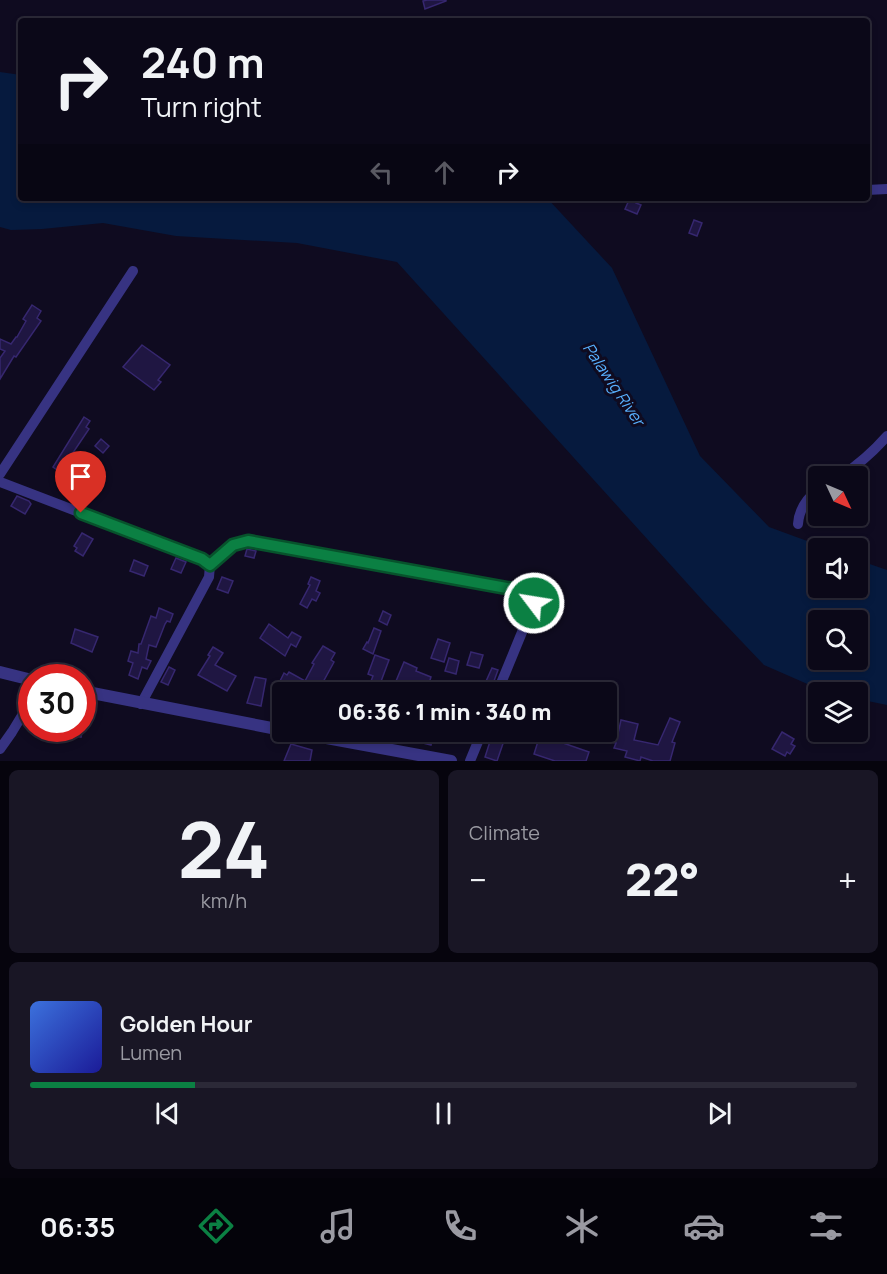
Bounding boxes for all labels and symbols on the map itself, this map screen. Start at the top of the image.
water label: Palawig River [578,338,651,432]
pin [55,451,106,513]
north arrow [808,466,868,526]
position arrow [502,571,566,635]
speed limit sign: 30 [18,664,96,742]

